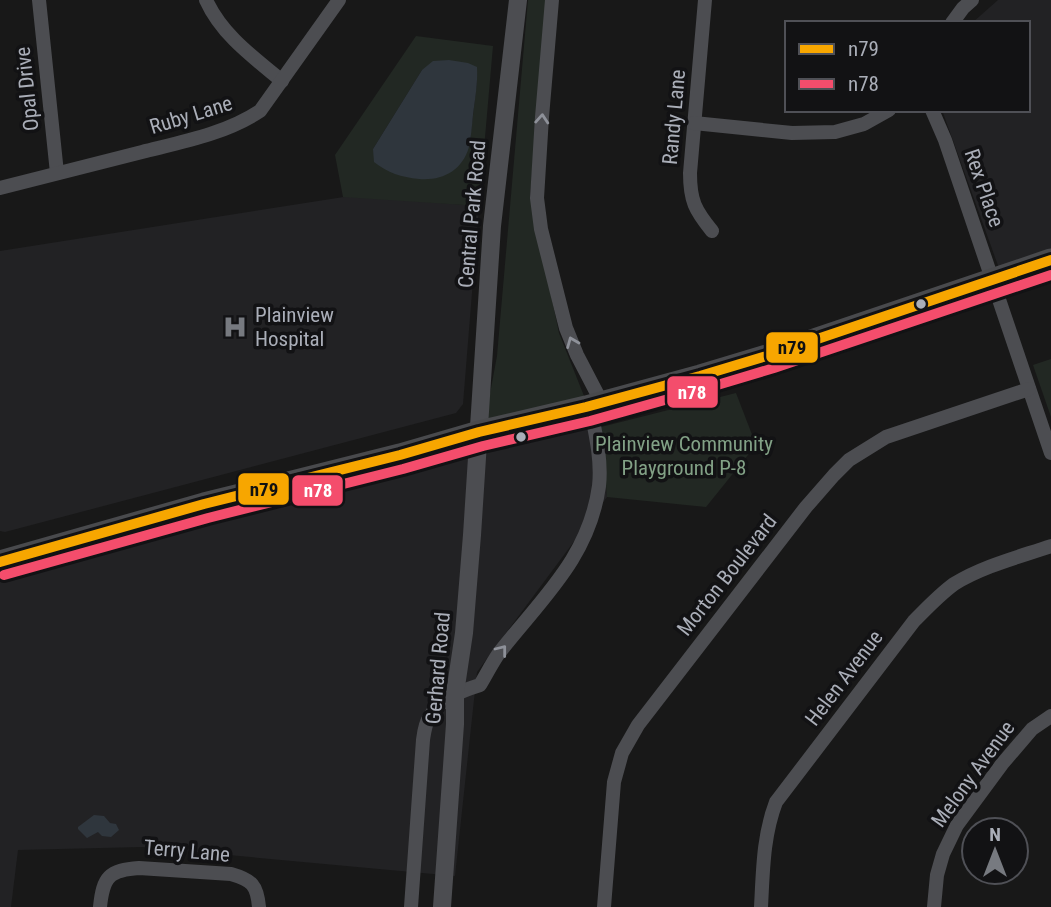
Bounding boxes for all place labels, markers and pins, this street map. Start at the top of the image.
unlabelled marker [914,297,928,311]
place label: Plainview Hospital [255,303,334,351]
hospital icon: Plainview Hospital [221,313,249,341]
unlabelled marker [514,430,528,444]

